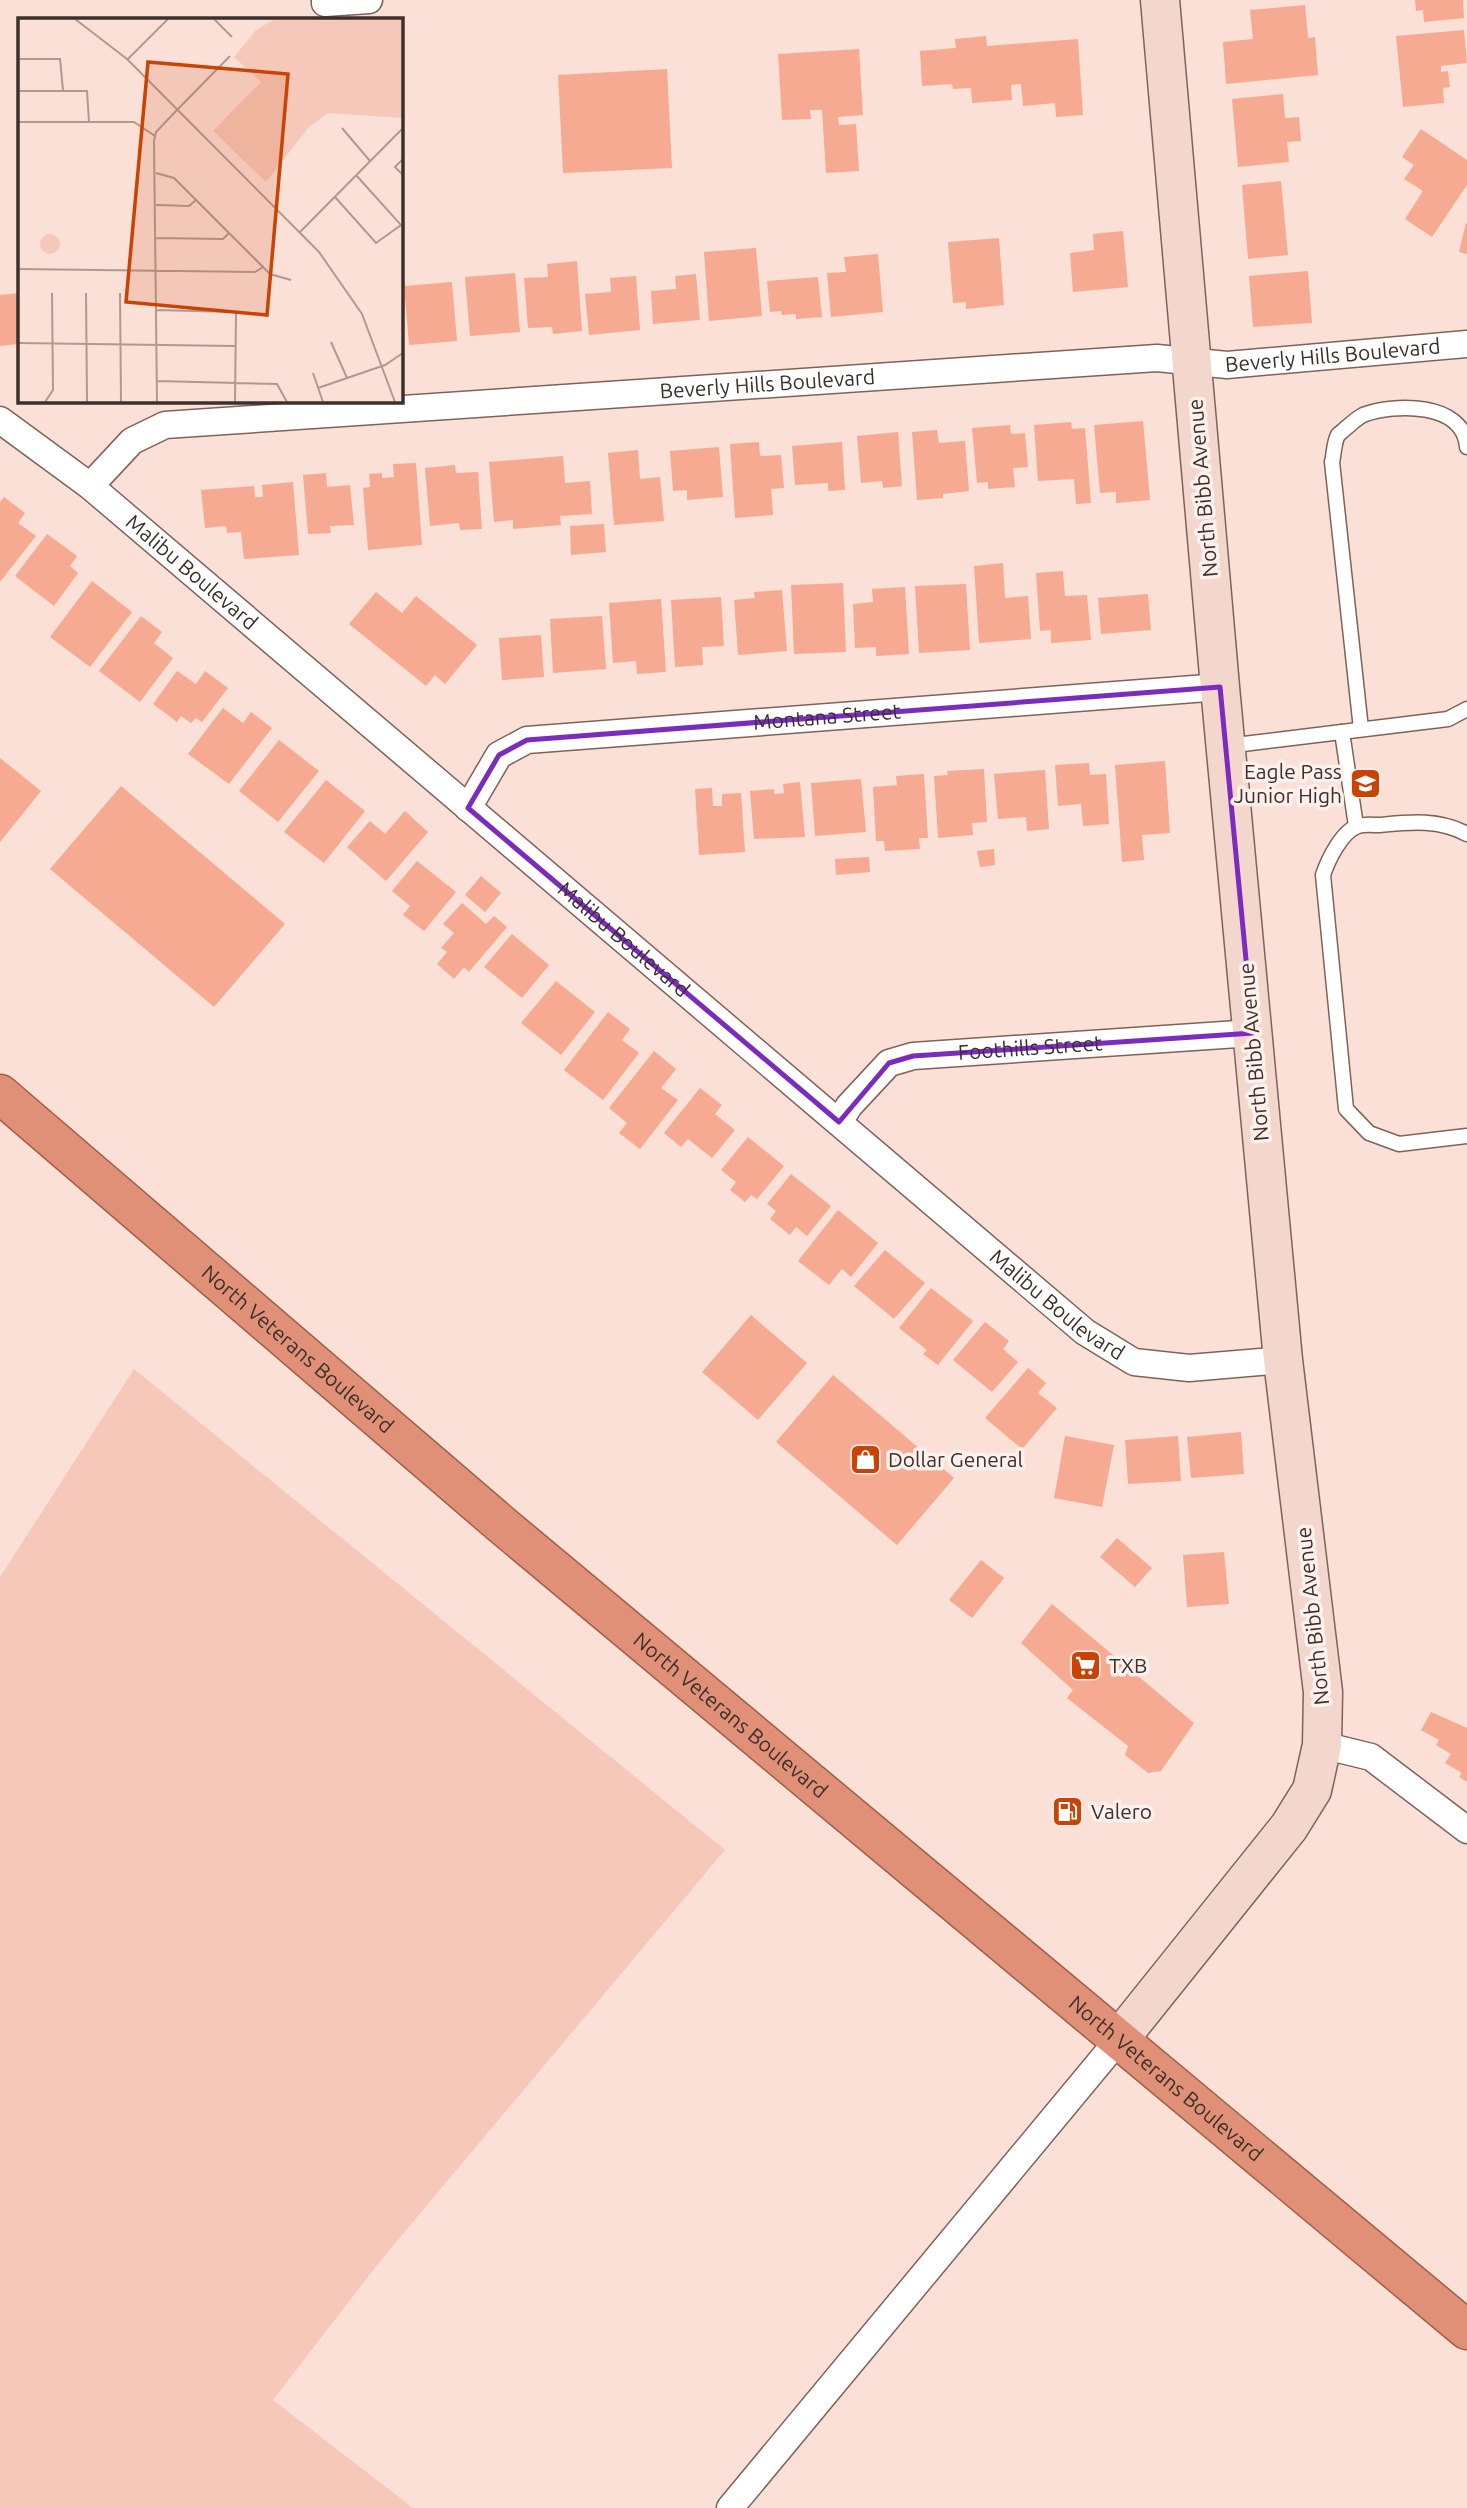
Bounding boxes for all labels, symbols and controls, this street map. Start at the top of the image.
inset map [18,18,402,402]
street label: Beverly Hills Boulevard [1224,333,1441,376]
street label: Beverly Hills Boulevard [659,364,876,403]
street label: North Bibb Avenue [1182,398,1222,578]
street label: Malibu Boulevard [122,509,263,634]
street label: Montana Street [752,698,902,734]
place label: Eagle Pass Junior High [1234,759,1342,807]
school or university icon: Eagle Pass Junior High [1348,767,1382,801]
street label: Malibu Boulevard [554,876,695,1001]
street label: North Bibb Avenue [1233,962,1273,1142]
street label: Foothills Street [957,1030,1103,1064]
street label: Malibu Boulevard [986,1244,1129,1364]
street label: North Veterans Boulevard [197,1260,399,1438]
shop icon: Dollar General [848,1443,882,1477]
place label: Dollar General [888,1447,1023,1471]
street label: North Bibb Avenue [1291,1526,1333,1706]
street label: North Veterans Boulevard [629,1627,833,1802]
supermarket icon: TXB [1069,1649,1103,1683]
place label: TXB [1109,1653,1147,1677]
fuel station icon: Valero [1051,1795,1085,1829]
place label: Valero [1091,1799,1152,1823]
street label: North Veterans Boulevard [1065,1990,1268,2166]

